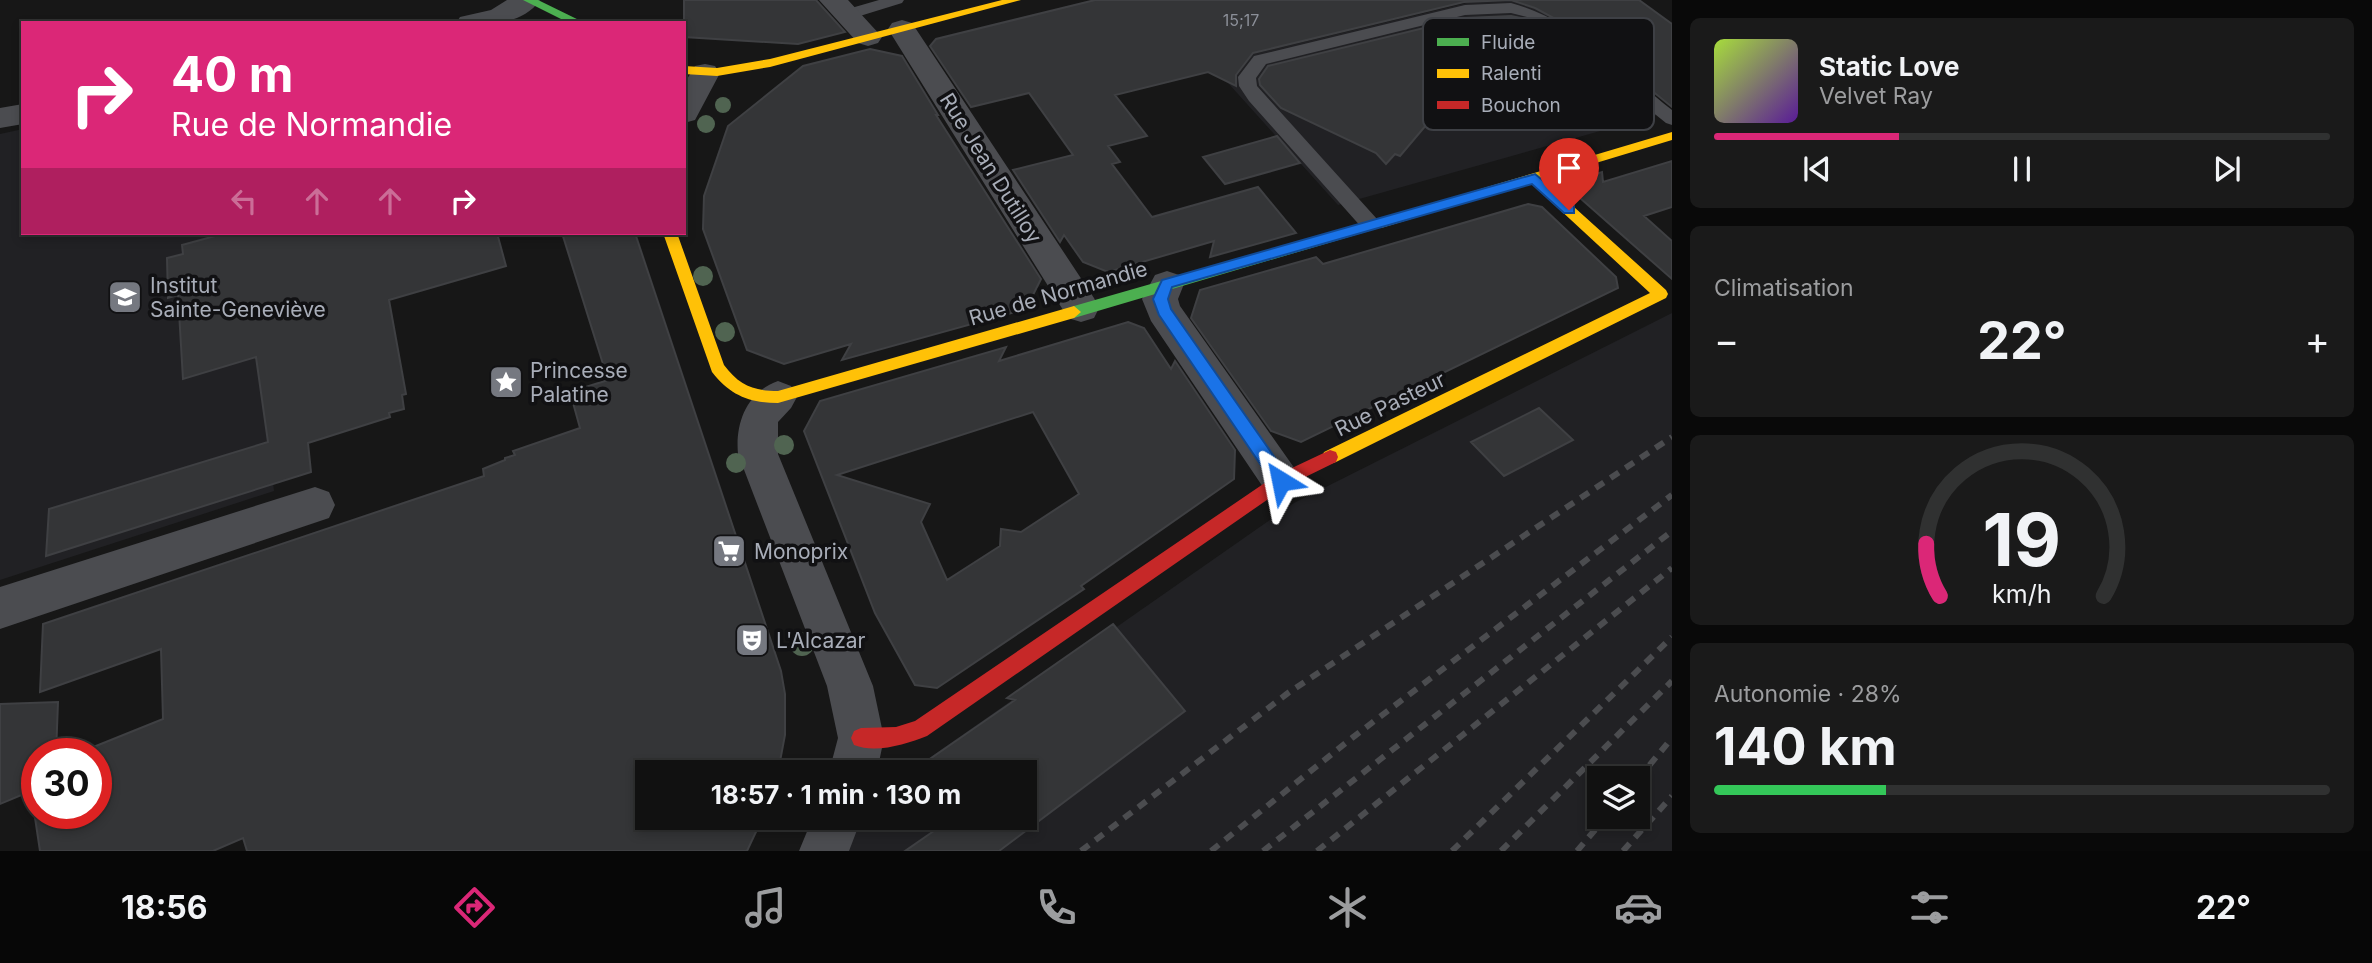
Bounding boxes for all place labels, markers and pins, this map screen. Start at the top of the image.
pin [1539,138,1599,210]
place label: Institut Sainte-Geneviève [150,273,326,322]
school or university icon: Institut Sainte-Geneviève [106,278,144,316]
place label: Princesse Palatine [530,358,628,407]
place icon: Princesse Palatine [487,363,525,401]
supermarket icon: Monoprix [710,532,748,570]
place label: Monoprix [754,539,848,564]
theatre icon: L'Alcazar [733,621,771,659]
place label: L'Alcazar [776,628,866,653]

